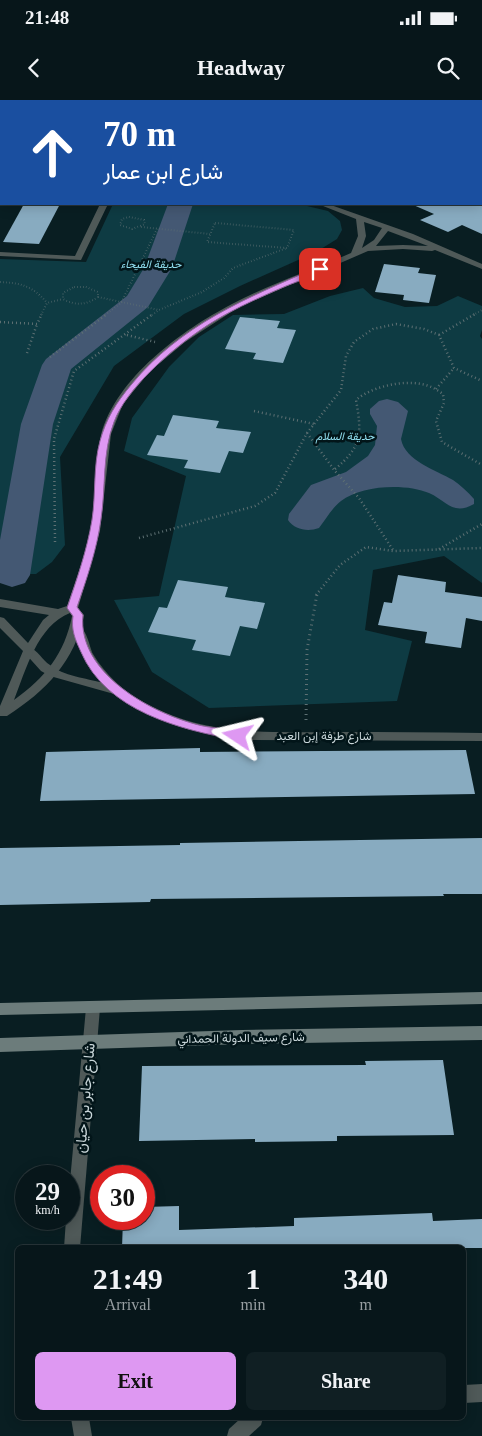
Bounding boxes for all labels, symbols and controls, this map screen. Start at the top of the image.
text: 21:48 [25,7,69,28]
icon: back [20,54,48,82]
icon: search [434,54,462,82]
text: Headway [197,55,285,80]
text: 70 m [103,115,176,154]
icon: ahead [20,120,85,185]
text: شارع ابن عمار [103,159,223,184]
pin [299,248,341,290]
icon: arrive [306,255,334,283]
park label: حديقة الفيحاء [121,258,182,271]
park label: حديقة السلام [315,430,375,444]
position arrow [211,709,263,761]
street label: شارع طرفة إبن العبد [276,729,372,745]
street label: شارع سيف الدولة الحمداني [177,1030,305,1049]
street label: شارع جابر بن حيان [72,1042,101,1154]
speed limit sign: 30 [90,1165,155,1230]
text: 29 [35,1178,60,1205]
text: km/h [35,1203,60,1217]
text: 21:49 [93,1262,163,1295]
text: 1 [245,1262,260,1295]
text: 340 [343,1262,388,1295]
text: Arrival [105,1296,151,1313]
text: min [241,1296,265,1313]
text: m [359,1296,372,1313]
button: Exit [35,1352,236,1410]
button: Share [246,1352,446,1410]

